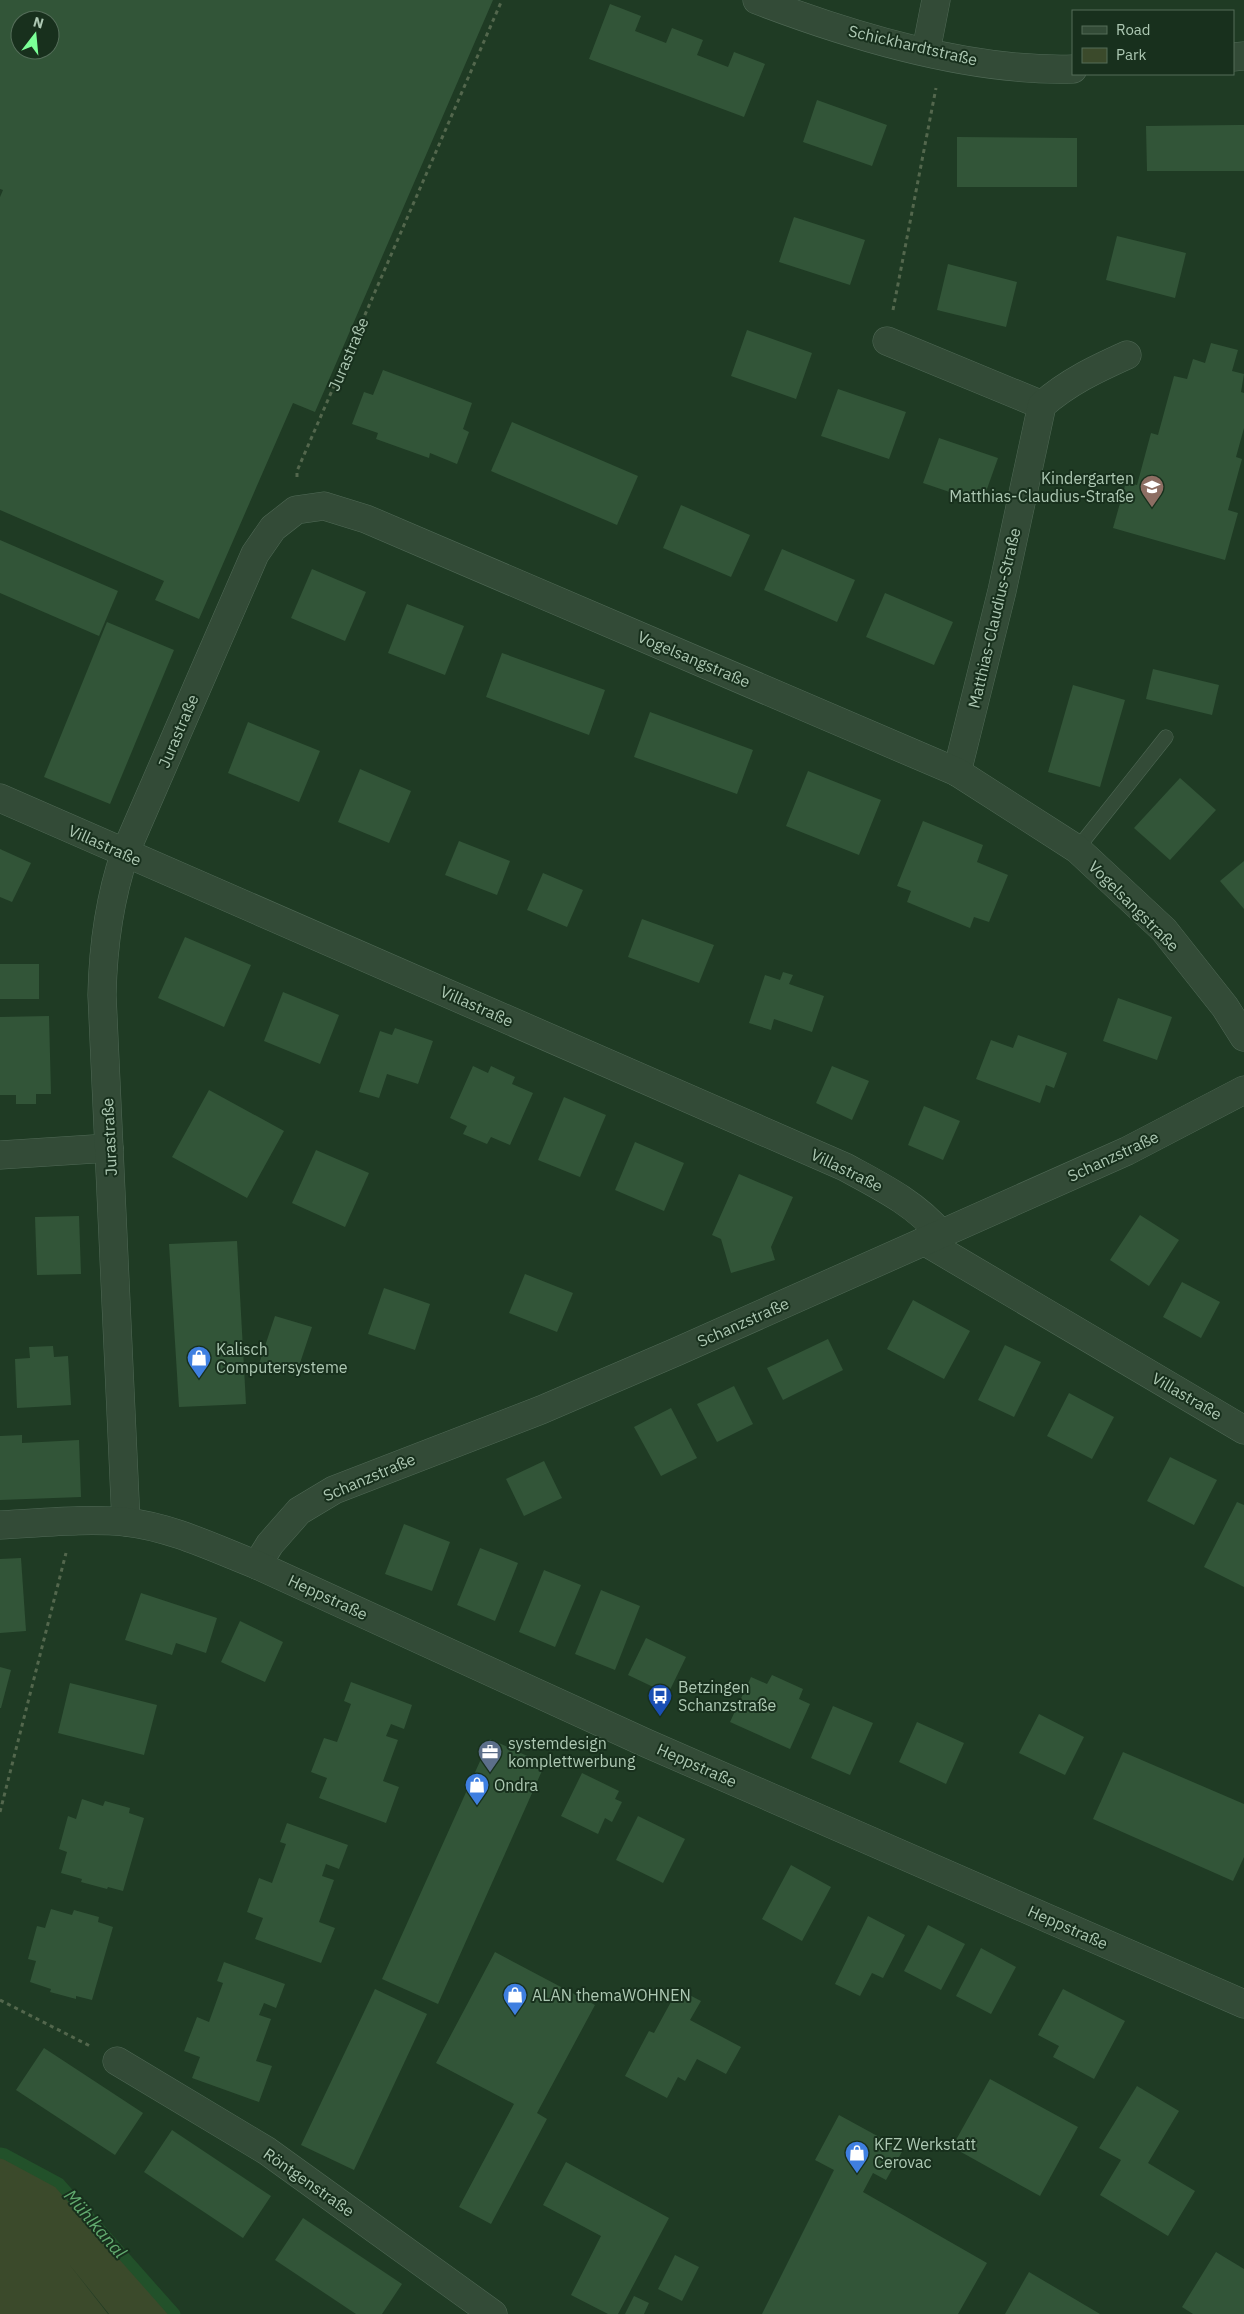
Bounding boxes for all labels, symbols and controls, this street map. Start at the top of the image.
north arrow [10,10,60,60]
legend [1072,10,1234,75]
text: N [31,12,46,33]
street label: Schickhardtstraße [846,20,980,70]
text: Road [1116,20,1151,39]
text: Park [1116,45,1146,64]
street label: Jurastraße [324,314,373,394]
place label: Kindergarten Matthias-Claudius-Straße [949,468,1134,506]
school or university icon: Kindergarten Matthias-Claudius-Straße [1139,474,1165,508]
street label: Matthias-Claudius-Straße [963,526,1025,710]
street label: Vogelsangstraße [635,626,753,692]
street label: Jurastraße [154,691,203,771]
street label: Villastraße [65,820,145,870]
street label: Vogelsangstraße [1084,856,1184,956]
street label: Villastraße [437,981,517,1031]
street label: Jurastraße [97,1097,121,1177]
street label: Schanzstraße [1064,1126,1162,1186]
street label: Villastraße [808,1144,886,1196]
street label: Schanzstraße [694,1293,792,1351]
place label: Kalisch Computersysteme [216,1339,348,1377]
shop icon: Kalisch Computersysteme [186,1345,212,1379]
street label: Villastraße [1148,1368,1226,1424]
street label: Schanzstraße [320,1449,418,1505]
street label: Heppstraße [285,1570,371,1624]
place label: Betzingen Schanzstraße [678,1677,776,1715]
bus stop icon: Betzingen Schanzstraße [647,1683,673,1717]
place label: systemdesign komplettwerbung [508,1733,636,1771]
office icon: systemdesign komplettwerbung [477,1739,503,1773]
street label: Heppstraße [654,1739,740,1792]
shop icon: Ondra [464,1772,490,1806]
place label: Ondra [494,1775,539,1795]
street label: Heppstraße [1025,1901,1111,1954]
shop icon: ALAN themaWOHNEN [502,1982,528,2016]
place label: ALAN themaWOHNEN [532,1985,691,2005]
place label: KFZ Werkstatt Cerovac [874,2134,976,2172]
shop icon: KFZ Werkstatt Cerovac [844,2140,870,2174]
street label: Röntgenstraße [260,2143,358,2221]
water label: Mühlkanal [59,2184,132,2263]

